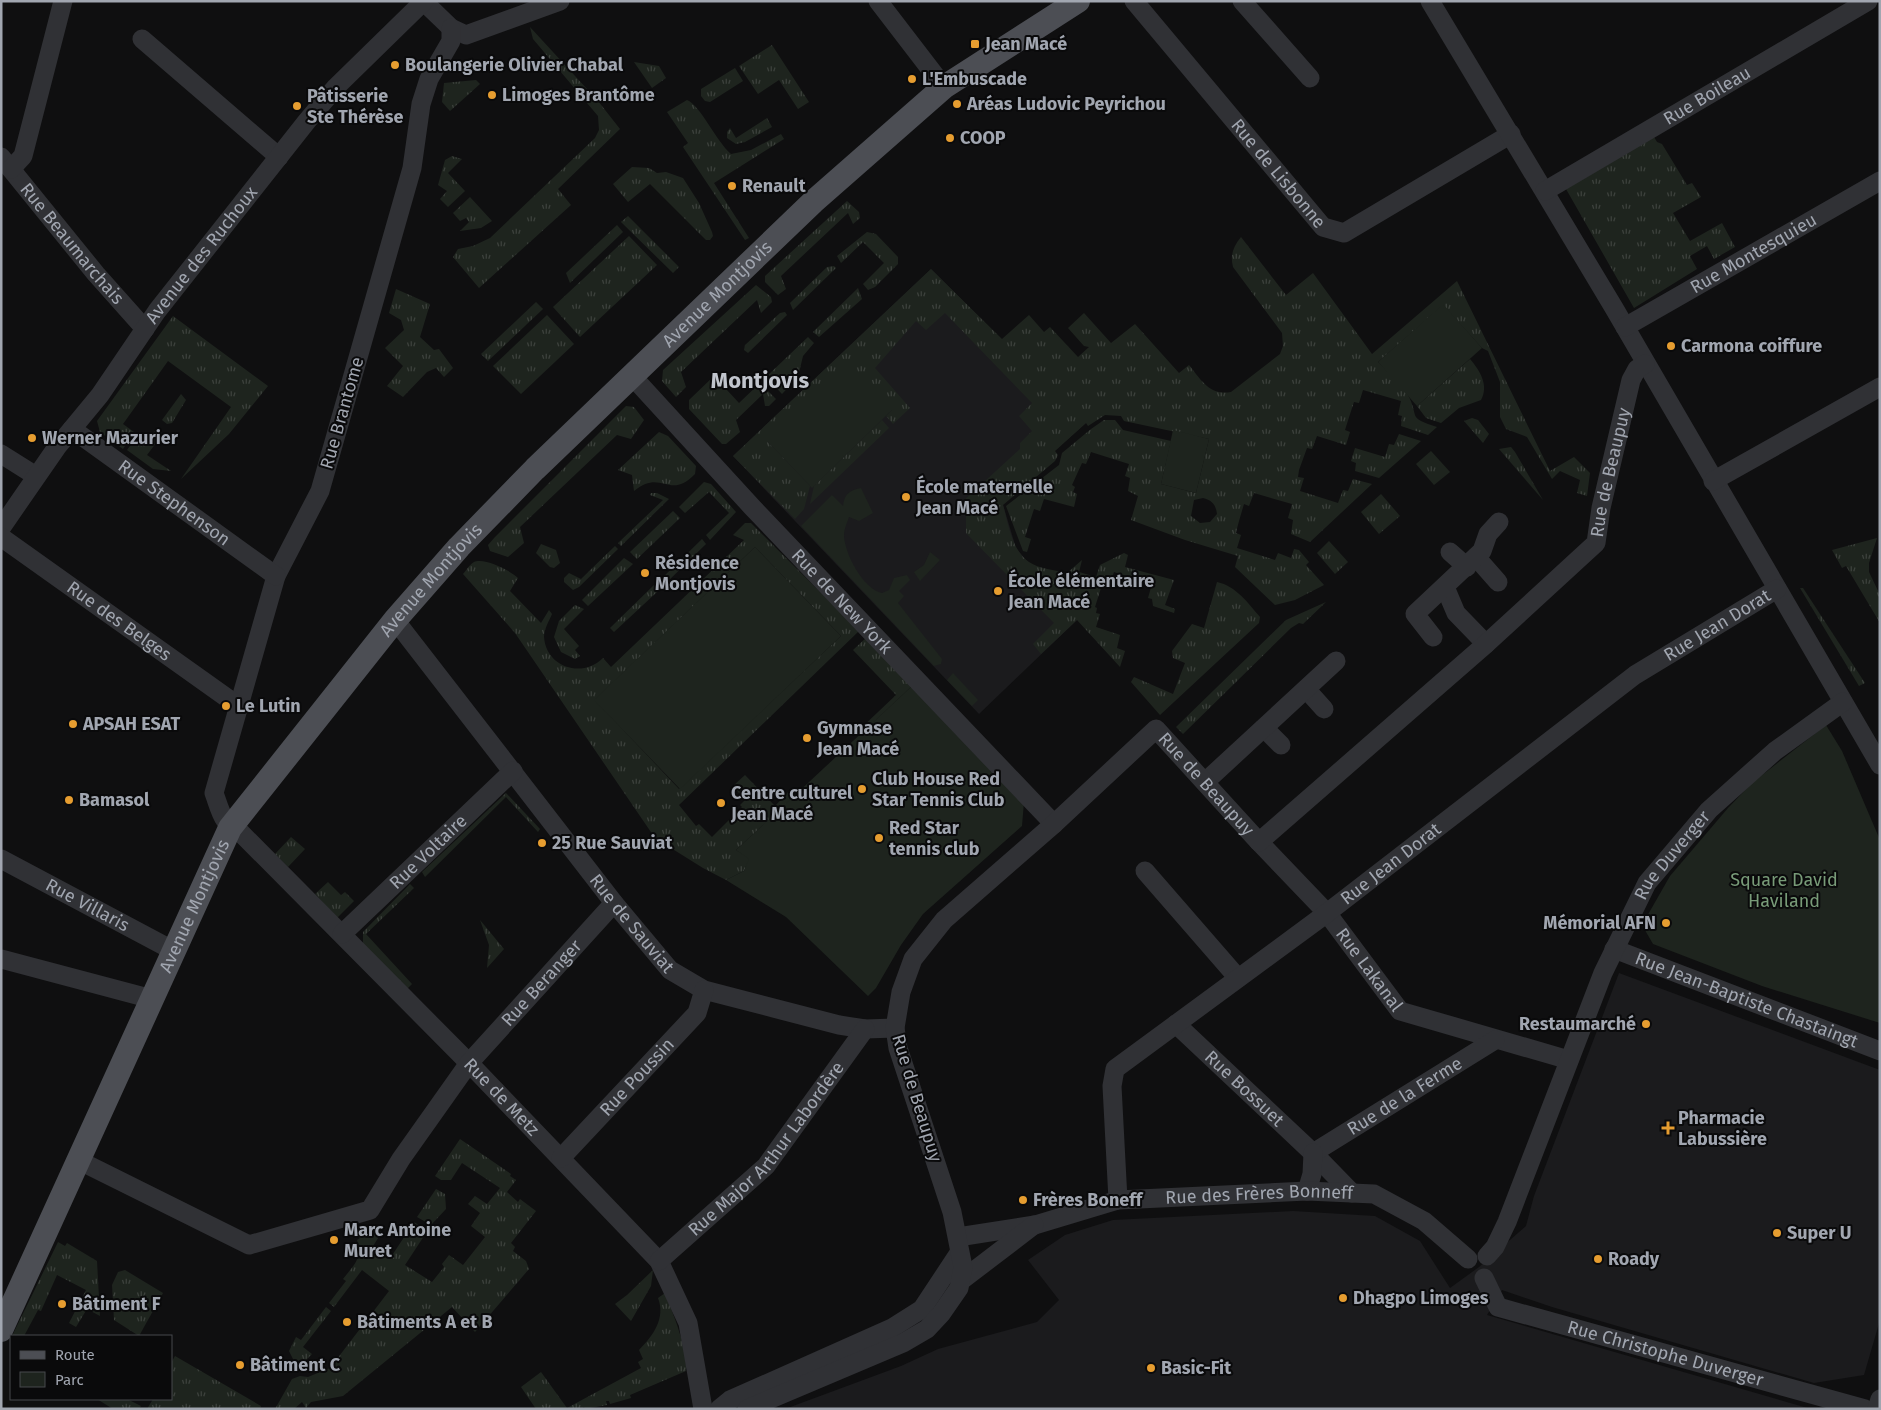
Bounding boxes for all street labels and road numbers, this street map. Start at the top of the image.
street label: Rue Boileau [1659,61,1755,130]
street label: Rue de Lisbonne [1226,114,1330,233]
street label: Rue Beaumarchais [15,178,129,309]
street label: Avenue des Ruchoux [141,182,262,328]
street label: Rue Montesquieu [1686,209,1821,298]
street label: Avenue Montjovis [658,236,777,352]
street label: Rue Brantome [316,354,368,472]
street label: Rue de Beaupuy [1586,405,1635,539]
street label: Rue Stephenson [114,455,235,550]
street label: Avenue Montjovis [375,519,487,641]
street label: Rue de New York [787,544,898,659]
street label: Rue des Belges [63,576,176,666]
street label: Rue Jean Dorat [1660,584,1775,666]
street label: Rue de Beaupuy [1154,728,1259,840]
street label: Rue Duverger [1629,806,1715,903]
street label: Rue Voltaire [385,810,471,894]
street label: Rue Jean Dorat [1336,818,1446,910]
street label: Avenue Montjovis [155,836,234,976]
street label: Rue de Sauviat [585,870,679,978]
street label: Rue Villaris [42,874,133,936]
street label: Rue Lakanal [1331,924,1408,1016]
street label: Rue Beranger [497,935,586,1031]
street label: Rue Jean-Baptiste Chastaingt [1632,947,1862,1053]
street label: Rue de Beaupuy [887,1032,947,1165]
street label: Rue Poussin [595,1033,679,1121]
street label: Rue Bossuet [1200,1046,1289,1131]
street label: Rue de la Ferme [1343,1052,1466,1140]
street label: Rue de Metz [459,1053,544,1141]
street label: Rue Major Arthur Labordère [684,1057,849,1241]
street label: Rue des Frères Bonneff [1165,1180,1356,1209]
street label: Rue Christophe Duverger [1565,1316,1766,1391]

